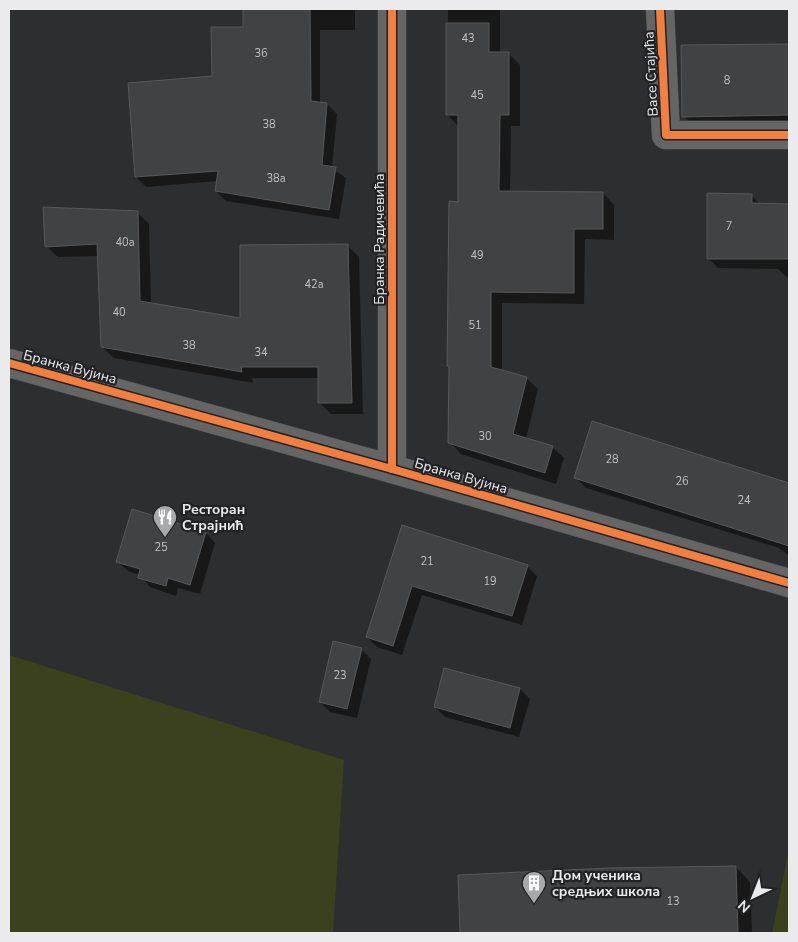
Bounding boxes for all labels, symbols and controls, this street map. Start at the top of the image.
house number: 43 [461,31,475,46]
street label: Васе Стајића [639,31,663,117]
house number: 36 [254,46,268,61]
house number: 8 [724,73,731,88]
house number: 45 [470,88,484,103]
house number: 38 [262,117,276,132]
house number: 38a [266,171,286,186]
street label: Бранка Радичевића [370,173,389,305]
house number: 7 [726,219,732,234]
house number: 40a [115,235,135,250]
house number: 49 [470,248,484,263]
house number: 42a [304,277,324,292]
house number: 40 [112,305,126,320]
house number: 51 [468,318,482,333]
house number: 38 [182,338,196,353]
street label: Бранка Вујина [21,345,119,389]
house number: 34 [254,345,268,360]
house number: 30 [478,429,492,444]
house number: 28 [605,452,619,467]
street label: Бранка Вујина [412,454,510,498]
house number: 26 [675,474,689,489]
house number: 24 [737,493,751,508]
place label: Ресторан Страјнић [182,500,245,535]
restaurant icon: Ресторан Страјнић [152,504,178,538]
house number: 25 [154,540,168,555]
house number: 21 [420,554,434,569]
house number: 19 [483,574,497,589]
house number: 23 [333,668,347,683]
place label: Дом ученика средњих школа [552,866,660,901]
building icon: Дом ученика средњих школа [521,870,547,904]
north arrow [728,872,778,922]
house number: 13 [666,894,680,909]
text: N [734,896,755,917]

